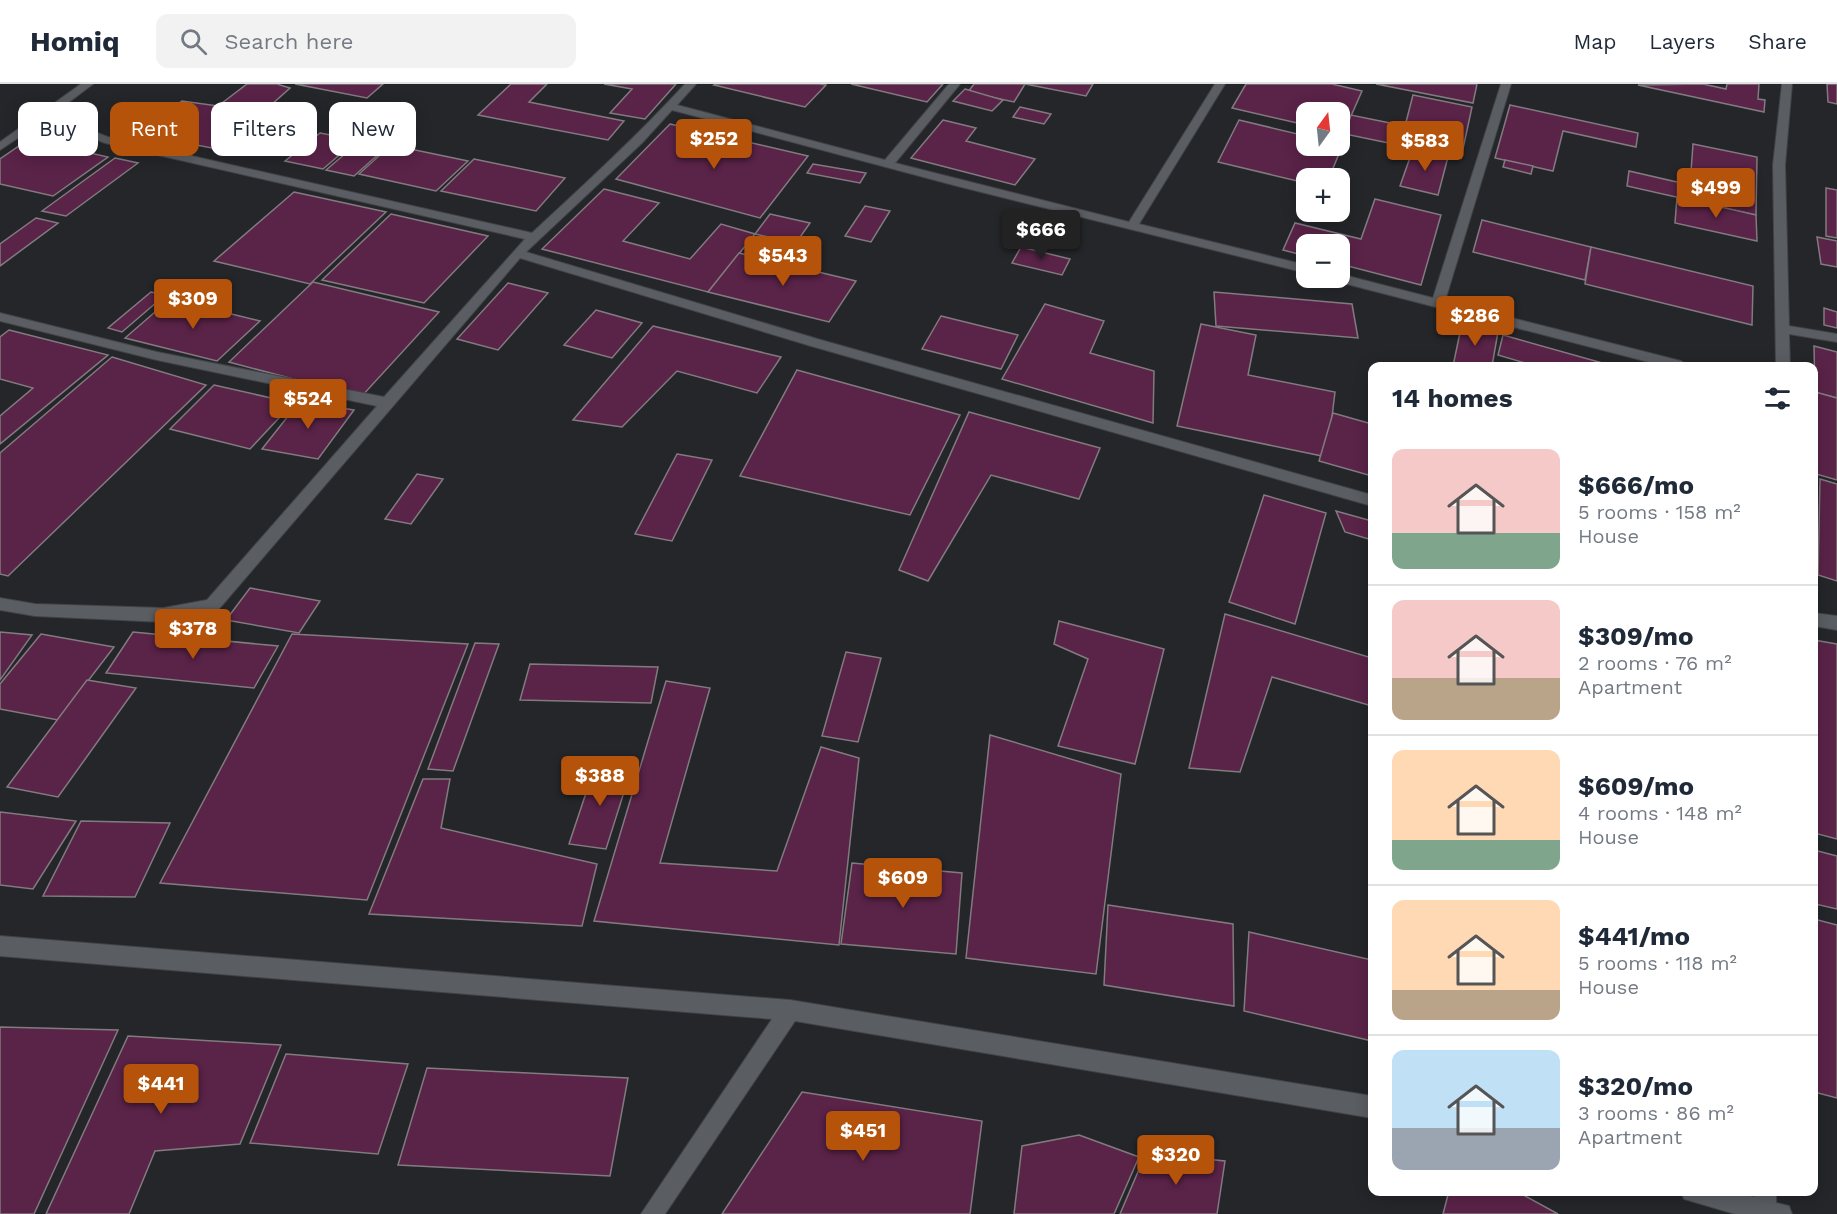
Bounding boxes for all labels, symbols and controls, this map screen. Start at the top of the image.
search box [156,14,576,68]
text: Homiq [30,25,120,58]
icon: search [177,25,210,58]
text: Search here [225,29,353,54]
text: Map [1573,29,1616,54]
text: Layers [1649,29,1715,54]
text: Share [1748,29,1807,54]
chip: Buy [18,102,98,156]
chip: Rent [110,102,199,156]
chip: Filters [211,102,317,156]
chip: New [329,102,416,156]
north arrow [1296,102,1350,156]
map controls [1296,102,1350,288]
pin: $252 [678,119,750,170]
pin: $583 [1389,121,1461,172]
text: $252 [690,126,738,150]
text: $583 [1401,128,1449,152]
button: + [1296,168,1350,222]
pin: $499 [1680,168,1752,219]
text: $499 [1691,175,1741,199]
pin: $666 [1005,210,1077,261]
text: $666 [1016,217,1066,241]
button: − [1296,234,1350,288]
pin: $543 [747,236,819,287]
text: $543 [758,243,808,267]
pin: $309 [157,279,229,330]
text: $309 [168,286,218,310]
pin: $286 [1439,296,1511,347]
text: $286 [1450,303,1500,327]
pin: $524 [272,379,344,430]
icon: filters [1761,382,1794,415]
text: 14 homes [1392,383,1513,413]
text: $524 [283,386,333,410]
text: $666/mo [1578,470,1694,500]
icon: home [1440,473,1512,545]
text: 5 rooms · 158 m² [1578,500,1741,524]
text: House [1578,524,1639,548]
pin: $378 [157,609,229,660]
text: $378 [169,616,217,640]
text: $309/mo [1578,621,1694,651]
icon: home [1440,624,1512,696]
text: 2 rooms · 76 m² [1578,651,1731,675]
text: Apartment [1578,675,1682,699]
pin: $388 [564,756,636,807]
text: $388 [575,763,625,787]
text: $609/mo [1578,771,1694,801]
icon: home [1440,774,1512,846]
text: 4 rooms · 148 m² [1578,801,1742,825]
text: House [1578,825,1639,849]
pin: $609 [867,858,939,909]
text: $609 [878,865,928,889]
text: $441/mo [1578,921,1690,951]
icon: home [1440,924,1512,996]
text: 5 rooms · 118 m² [1578,951,1737,975]
text: House [1578,975,1639,999]
pin: $441 [125,1064,197,1115]
text: $441 [138,1071,184,1095]
text: $320/mo [1578,1071,1693,1101]
icon: home [1440,1074,1512,1146]
text: 3 rooms · 86 m² [1578,1101,1734,1125]
pin: $451 [827,1111,899,1162]
text: $451 [840,1118,886,1142]
text: Apartment [1578,1125,1682,1149]
pin: $320 [1140,1135,1212,1186]
text: $320 [1151,1142,1201,1166]

